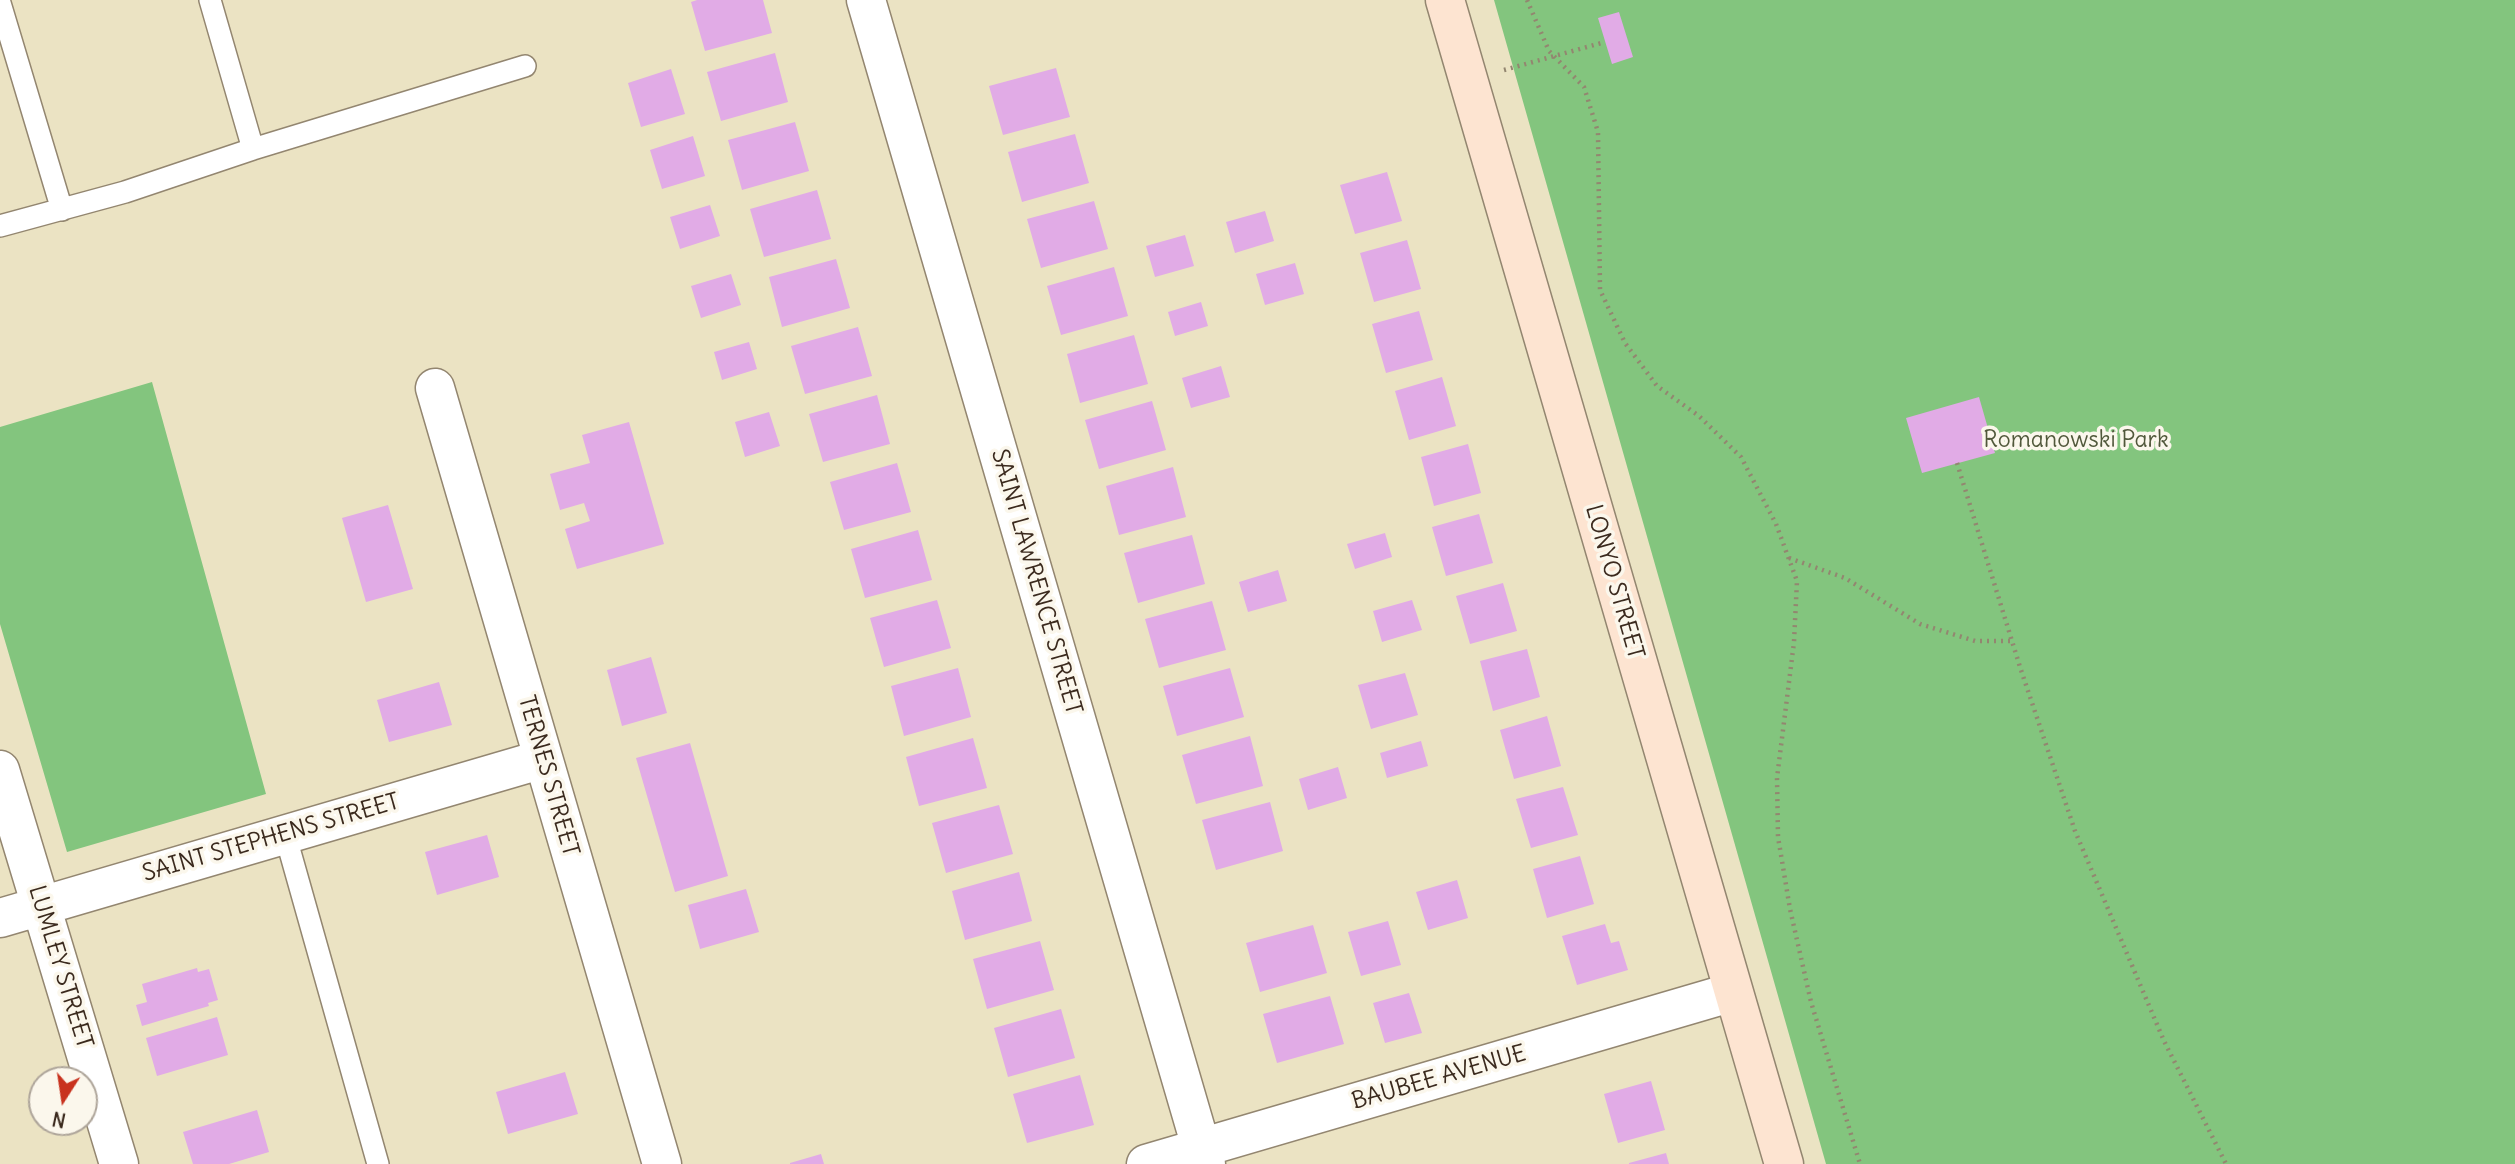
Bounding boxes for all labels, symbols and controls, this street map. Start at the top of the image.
park label: Romanowski Park [1983,426,2169,454]
street label: SAINT LAWRENCE STREET [985,446,1087,718]
street label: LONYO STREET [1579,502,1649,662]
street label: TERNES STREET [512,692,584,860]
street label: SAINT STEPHENS STREET [139,788,403,888]
street label: LUMLEY STREET [22,882,98,1052]
street label: BAUBEE AVENUE [1349,1040,1529,1116]
north arrow [28,1066,98,1136]
text: N [50,1106,68,1133]

